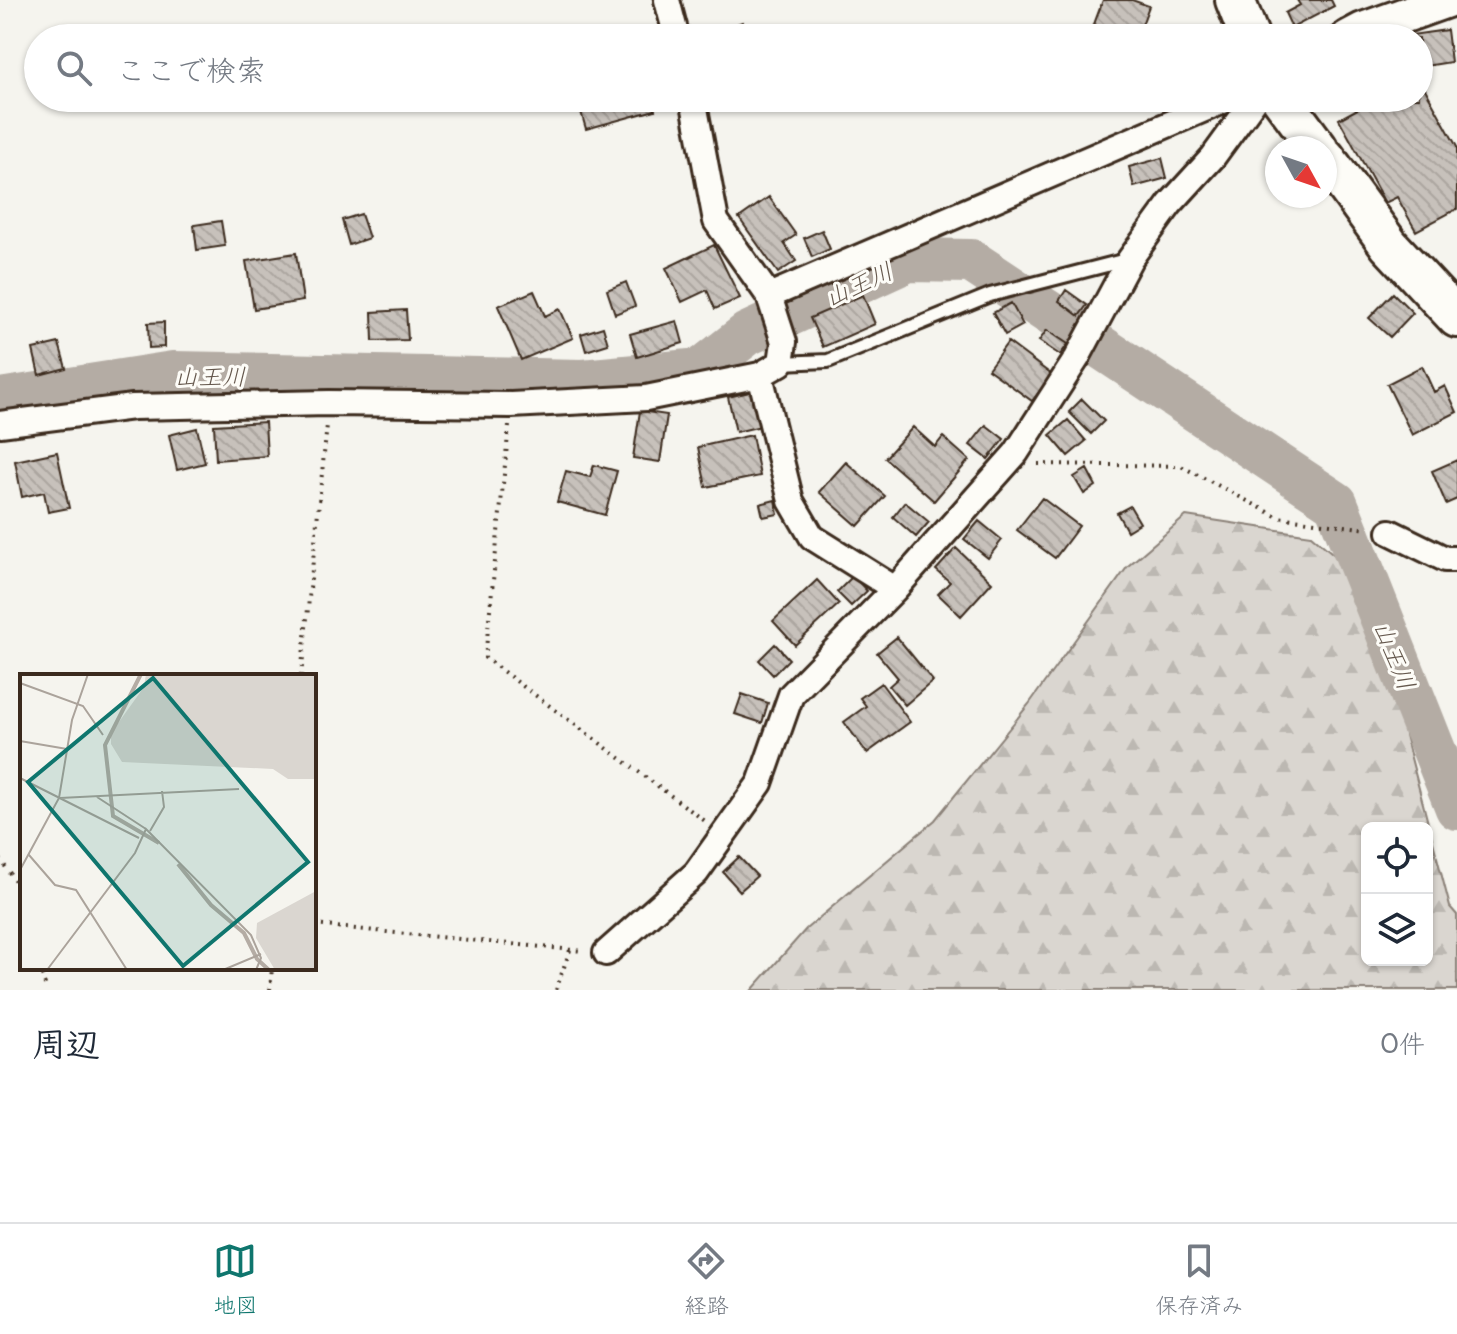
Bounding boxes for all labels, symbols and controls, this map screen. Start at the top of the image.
search box [24,24,1433,112]
icon: search [52,46,96,90]
text: ここで検索 [116,46,266,91]
north arrow [1265,136,1337,208]
water label: 山王川 [818,251,898,315]
water label: 山王川 [174,357,246,393]
water label: 山王川 [1366,615,1426,695]
inset map [20,674,316,970]
map controls [1361,822,1433,966]
button: locate [1361,822,1433,894]
button: layers [1361,894,1433,966]
text: 周辺 [32,1016,100,1068]
text: 0件 [1380,1023,1425,1062]
tab: 地図 [213,1239,258,1320]
tab: 経路 [684,1239,729,1320]
tab: 保存済み [1155,1239,1244,1320]

